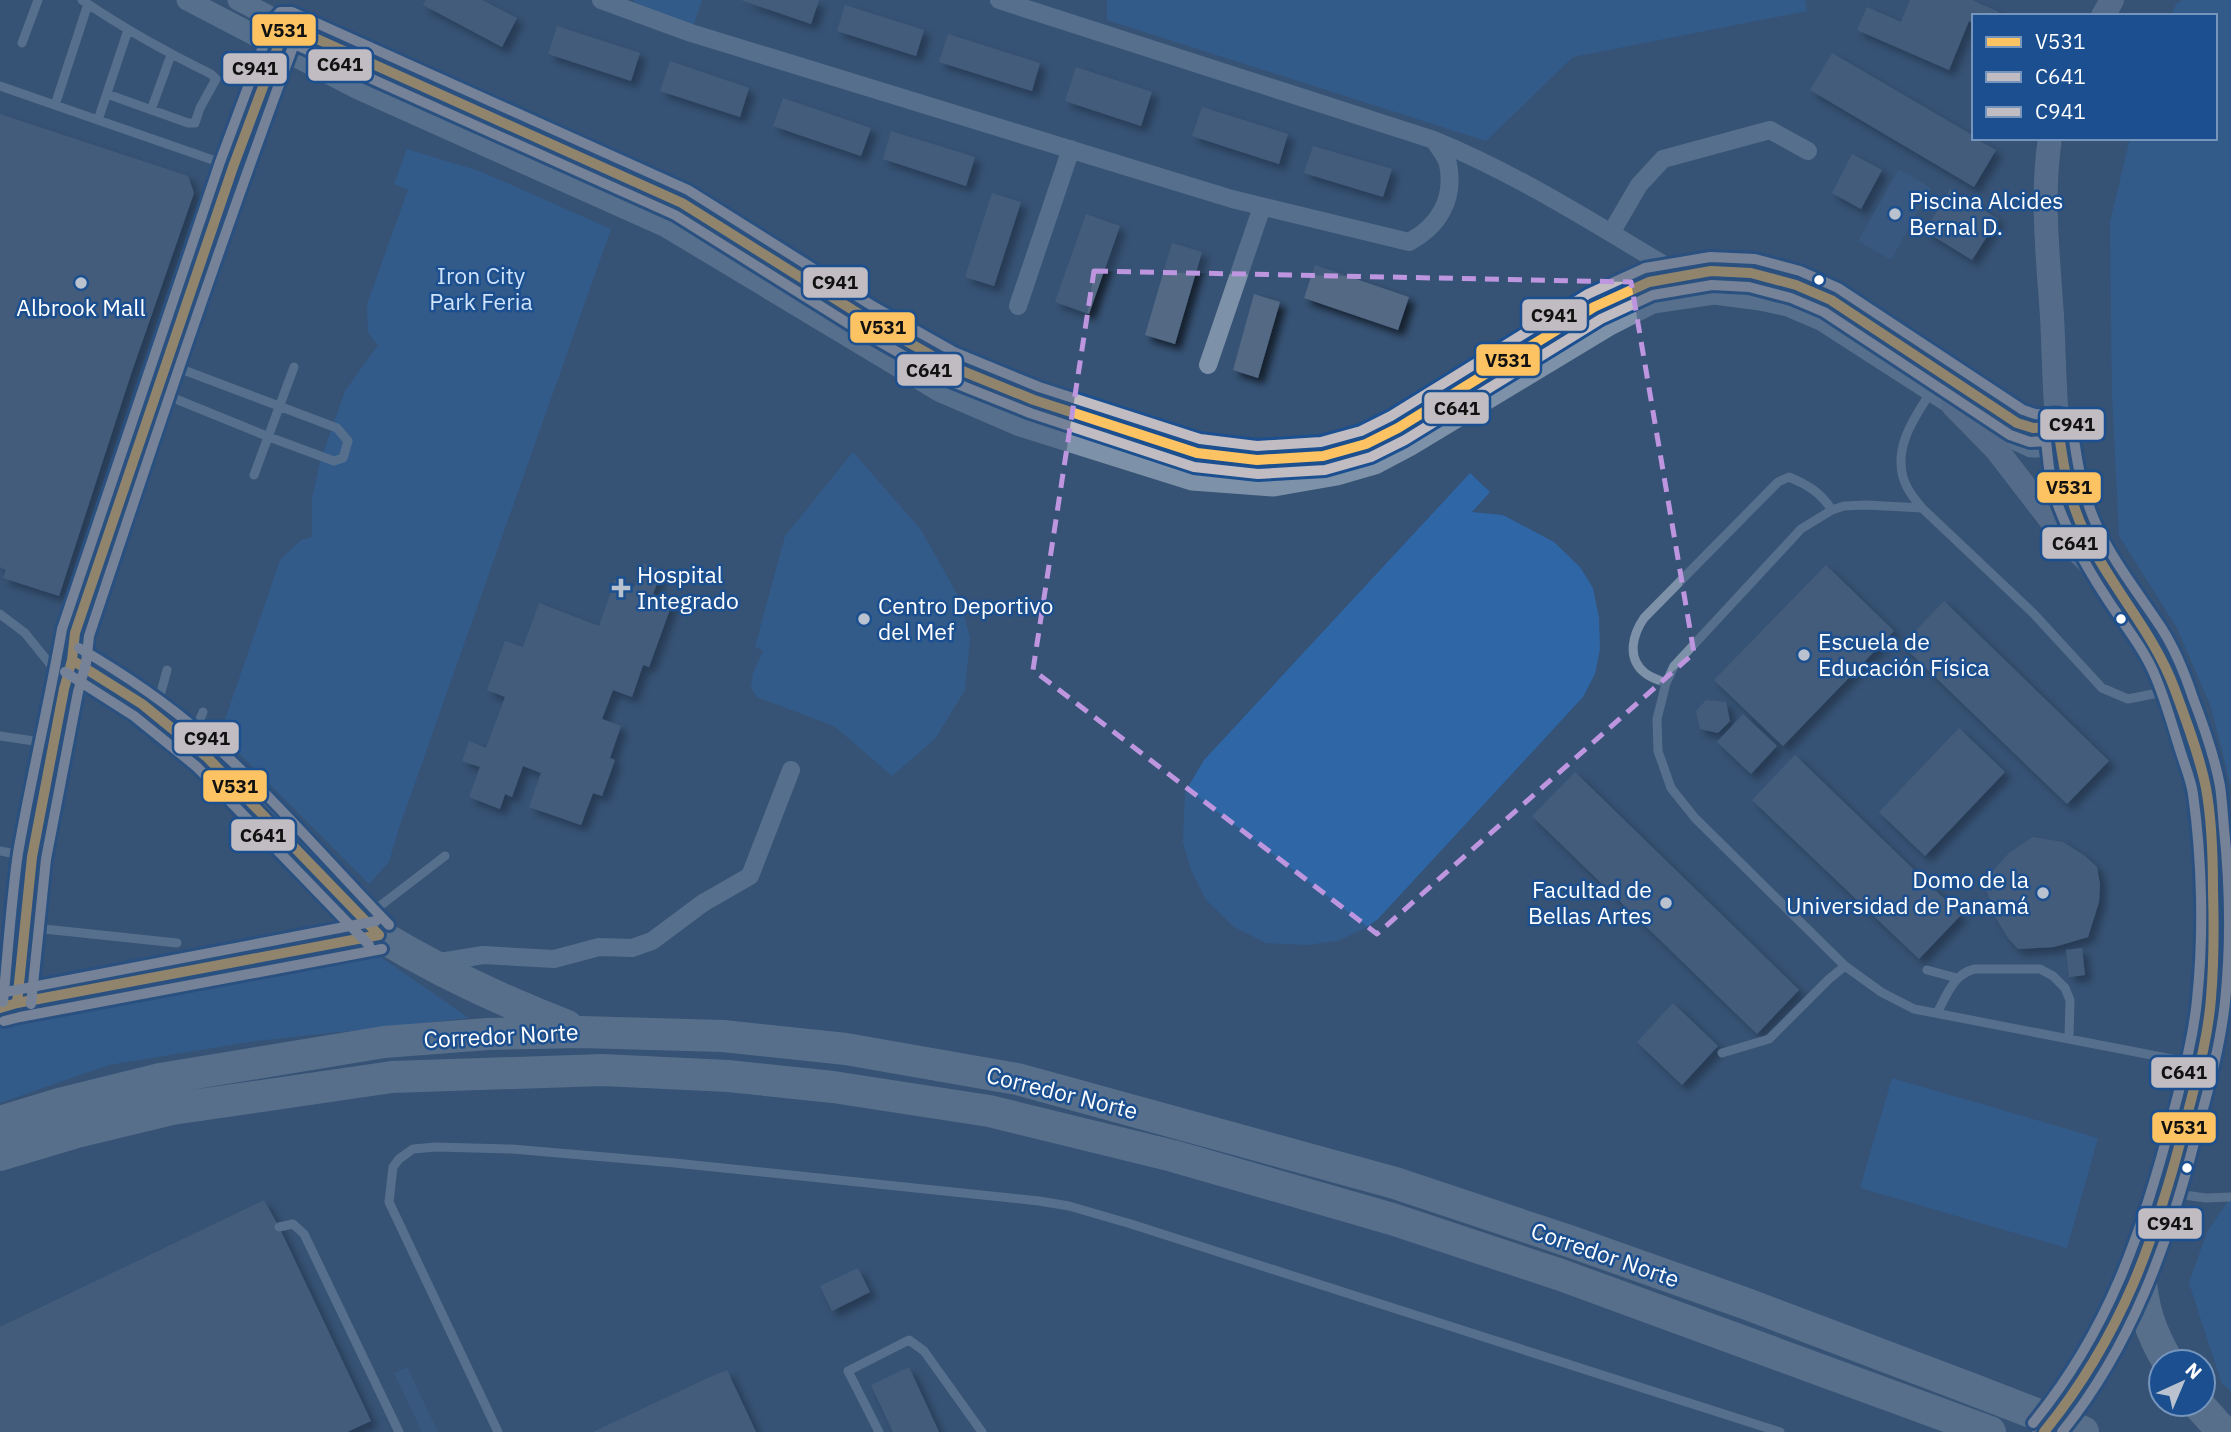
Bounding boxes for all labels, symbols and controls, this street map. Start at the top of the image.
line badge: V531 [251,13,317,47]
legend [1972,14,2217,140]
text: V531 [261,18,308,42]
text: V531 [2035,27,2086,55]
line badge: C641 [307,48,373,82]
line badge: C941 [222,52,288,85]
text: C641 [317,52,364,76]
text: C941 [232,56,279,80]
text: C641 [2035,62,2086,90]
text: C941 [2035,97,2086,125]
place label: Piscina Alcides Bernal D. [1909,185,2063,241]
marker: Piscina Alcides Bernal D. [1887,206,1903,222]
park label: Iron City Park Feria [429,260,533,316]
line badge: C941 [802,266,869,299]
text: C941 [812,270,859,294]
unlabelled marker [1812,273,1826,287]
marker: Albrook Mall [73,275,89,291]
place label: Albrook Mall [16,292,146,322]
line badge: C941 [1521,298,1588,332]
text: C941 [1531,303,1578,327]
line badge: V531 [849,311,916,344]
text: V531 [860,315,907,339]
line badge: V531 [1475,343,1541,377]
text: V531 [1485,348,1532,372]
line badge: C641 [896,353,963,387]
text: C641 [906,358,953,382]
line badge: C641 [1423,391,1490,425]
text: C641 [1434,396,1481,420]
line badge: C941 [2039,408,2105,441]
text: C941 [2049,412,2096,436]
line badge: V531 [2036,471,2102,504]
text: V531 [2046,475,2093,499]
line badge: C641 [2041,526,2108,560]
text: C641 [2052,531,2099,555]
place label: Hospital Integrado [637,559,739,615]
marker: Hospital Integrado [611,578,631,598]
place label: Centro Deportivo del Mef [878,590,1053,646]
marker: Centro Deportivo del Mef [856,611,872,627]
unlabelled marker [2114,612,2128,626]
place label: Escuela de Educación Física [1818,626,1990,682]
marker: Escuela de Educación Física [1796,647,1812,663]
line badge: C941 [173,721,240,755]
text: C941 [184,726,231,750]
line badge: V531 [202,769,268,803]
text: V531 [212,774,259,798]
line badge: C641 [230,818,296,852]
text: C641 [240,823,287,847]
place label: Domo de la Universidad de Panamá [1786,864,2029,920]
place label: Facultad de Bellas Artes [1528,874,1652,930]
marker: Domo de la Universidad de Panamá [2035,885,2051,901]
marker: Facultad de Bellas Artes [1658,895,1674,911]
street label: Corredor Norte [423,1016,579,1054]
line badge: C641 [2150,1056,2217,1089]
street label: Corredor Norte [983,1059,1141,1125]
text: C641 [2161,1060,2208,1084]
line badge: V531 [2151,1111,2217,1144]
text: V531 [2161,1115,2208,1139]
unlabelled marker [2180,1161,2194,1175]
line badge: C941 [2137,1207,2203,1240]
text: C941 [2147,1211,2194,1235]
street label: Corredor Norte [1527,1215,1683,1293]
north arrow [2147,1348,2217,1418]
text: N [2181,1357,2207,1384]

